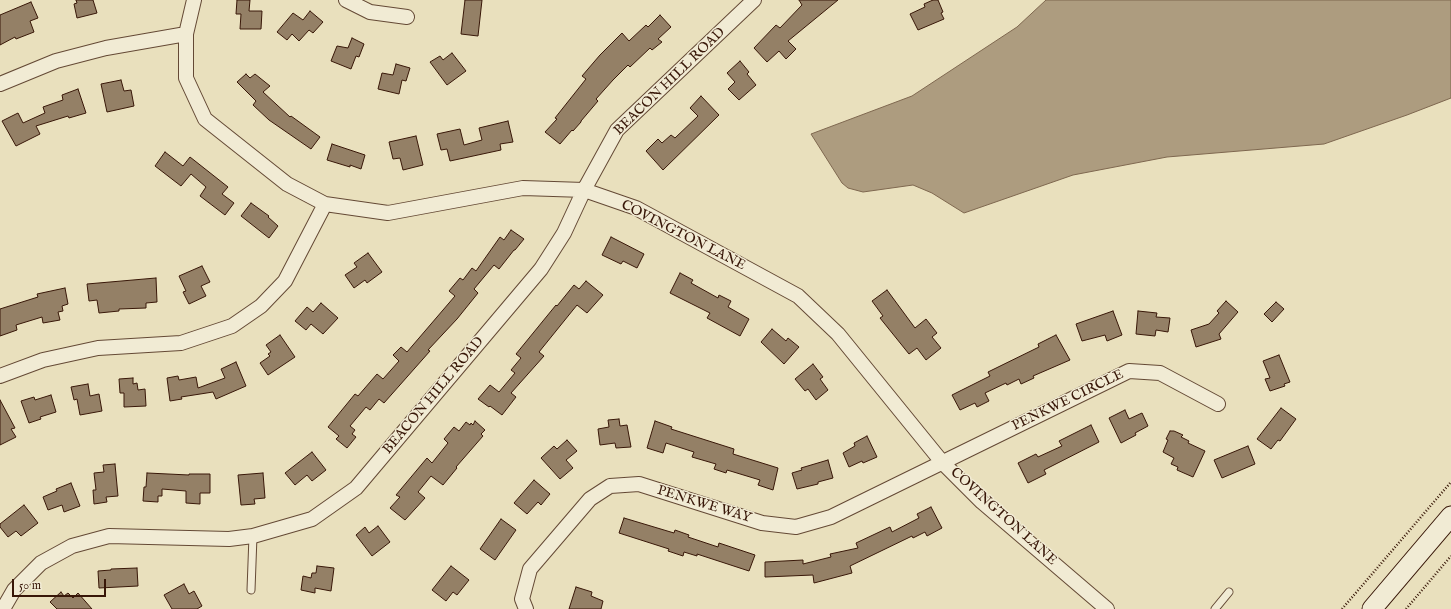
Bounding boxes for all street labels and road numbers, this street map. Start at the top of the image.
street label: BEACON HILL ROAD [611,24,729,140]
street label: COVINGTON LANE [618,197,748,275]
street label: BEACON HILL ROAD [380,334,488,458]
street label: PENKWE CIRCLE [1009,367,1127,435]
street label: COVINGTON LANE [946,465,1060,569]
street label: PENKWE WAY [655,483,753,527]

